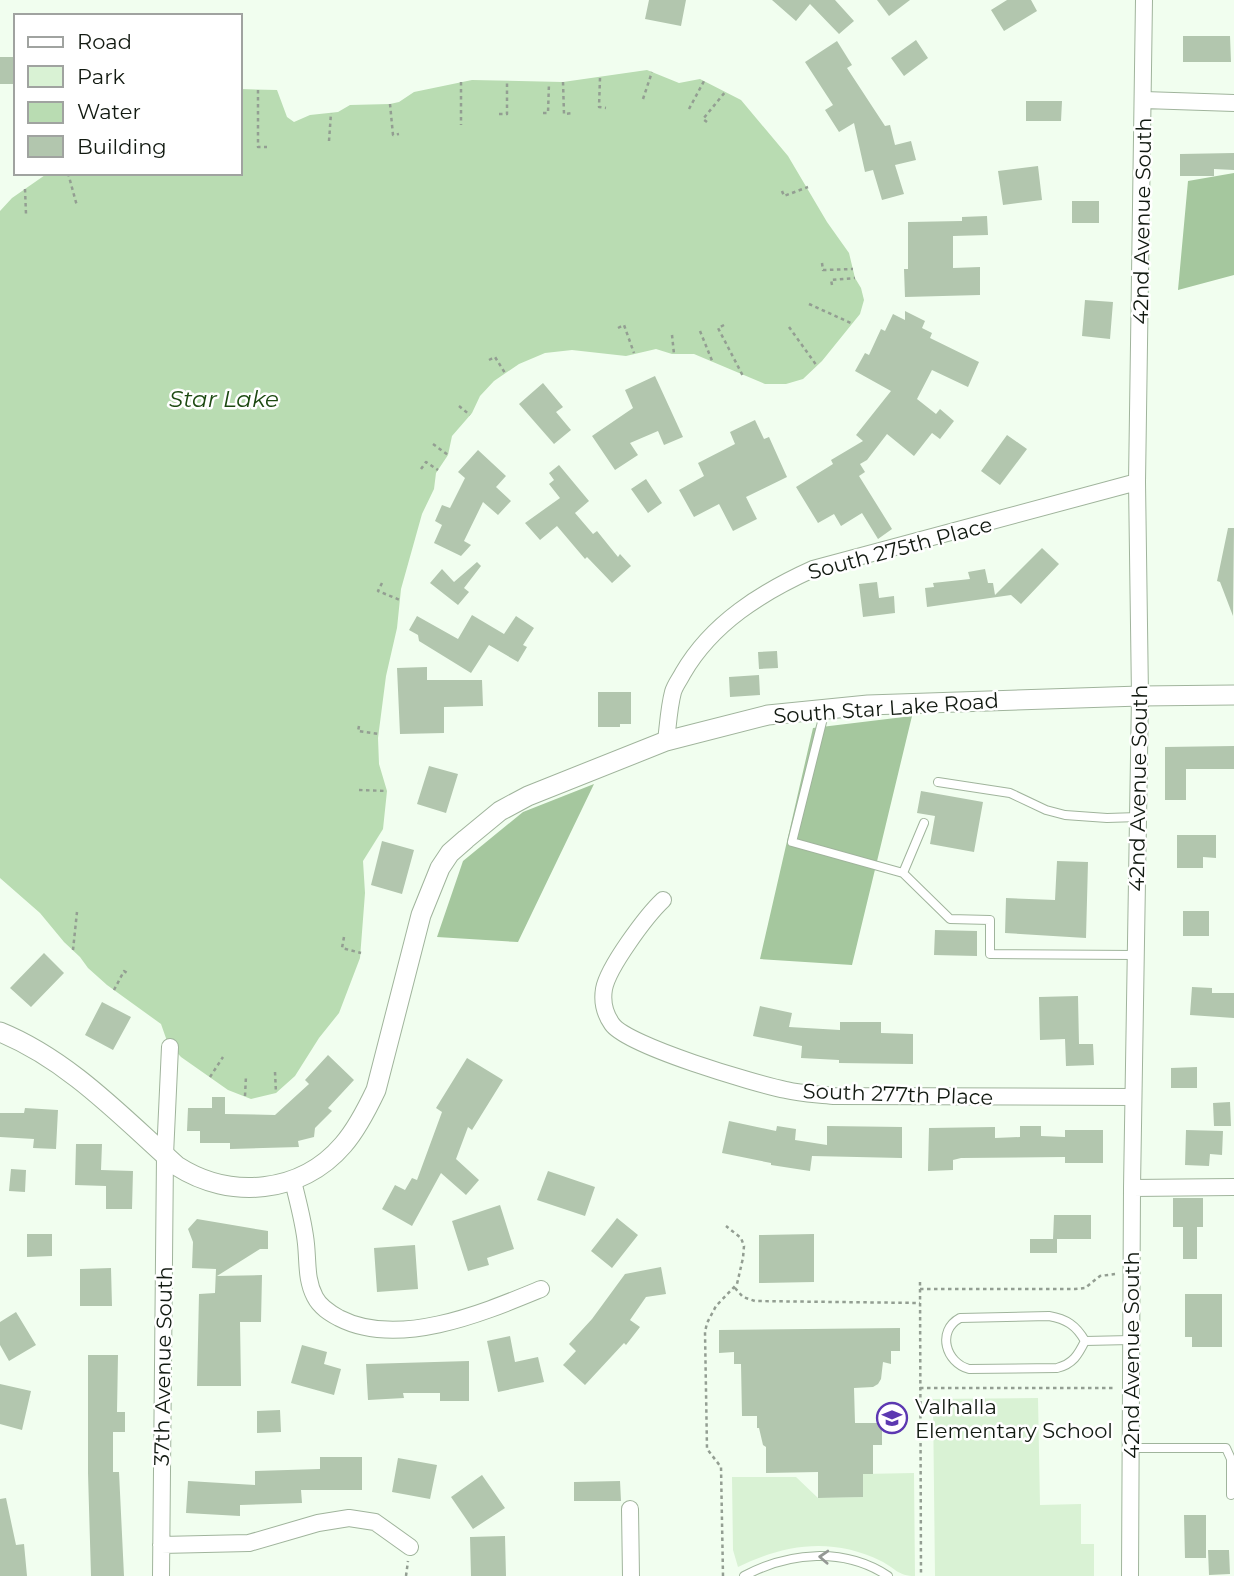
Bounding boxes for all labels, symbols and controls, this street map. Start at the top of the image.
legend [14,14,242,175]
text: Road [77,29,132,54]
text: Park [77,64,125,89]
text: Water [77,99,141,124]
street label: 42nd Avenue South [1128,117,1156,325]
text: Building [77,134,167,159]
water label: Star Lake [169,385,279,413]
street label: South 275th Place [805,511,995,585]
street label: 42nd Avenue South [1124,684,1152,892]
street label: South Star Lake Road [773,688,999,728]
street label: South 277th Place [802,1078,994,1110]
street label: 42nd Avenue South [1119,1251,1144,1459]
street label: 37th Avenue South [149,1266,177,1466]
place label: Valhalla Elementary School [915,1394,1113,1443]
school or university icon: Valhalla Elementary School [875,1401,909,1435]
one-way arrow [818,1549,829,1564]

